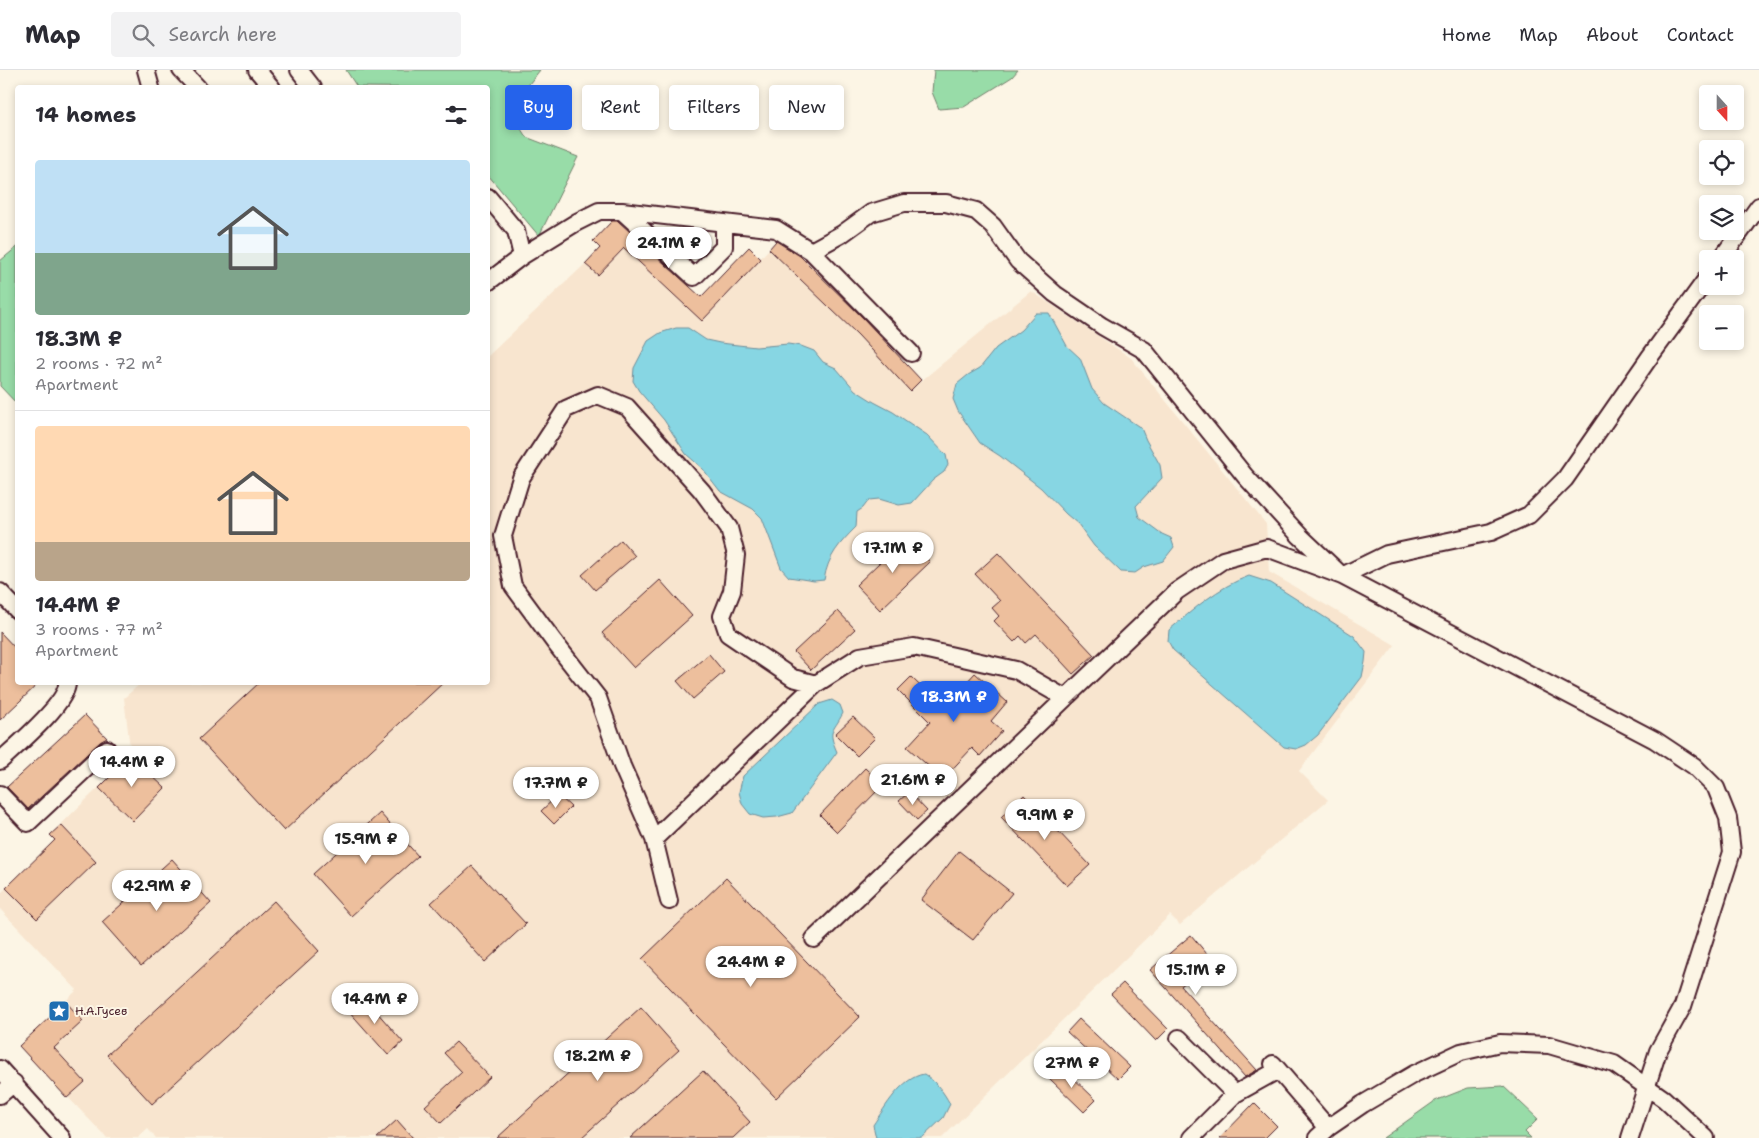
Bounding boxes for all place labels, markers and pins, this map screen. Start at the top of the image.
pin: 24.1M ₽ [623,226,715,269]
pin: 17.1M ₽ [847,532,939,574]
pin: 18.3M ₽ [908,680,1000,723]
pin: 14.4M ₽ [86,746,178,788]
pin: 21.6M ₽ [867,764,959,806]
pin: 17.7M ₽ [510,766,602,809]
pin: 9.9M ₽ [1004,798,1086,841]
pin: 15.9M ₽ [320,822,412,865]
pin: 42.9M ₽ [111,870,203,912]
pin: 24.4M ₽ [705,946,797,988]
pin: 15.1M ₽ [1150,954,1242,996]
pin: 14.4M ₽ [329,982,421,1025]
place icon: Н.А.Гусев [47,999,71,1023]
place label: Н.А.Гусев [75,1003,127,1019]
pin: 18.2M ₽ [552,1040,644,1082]
pin: 27M ₽ [1037,1046,1107,1089]

